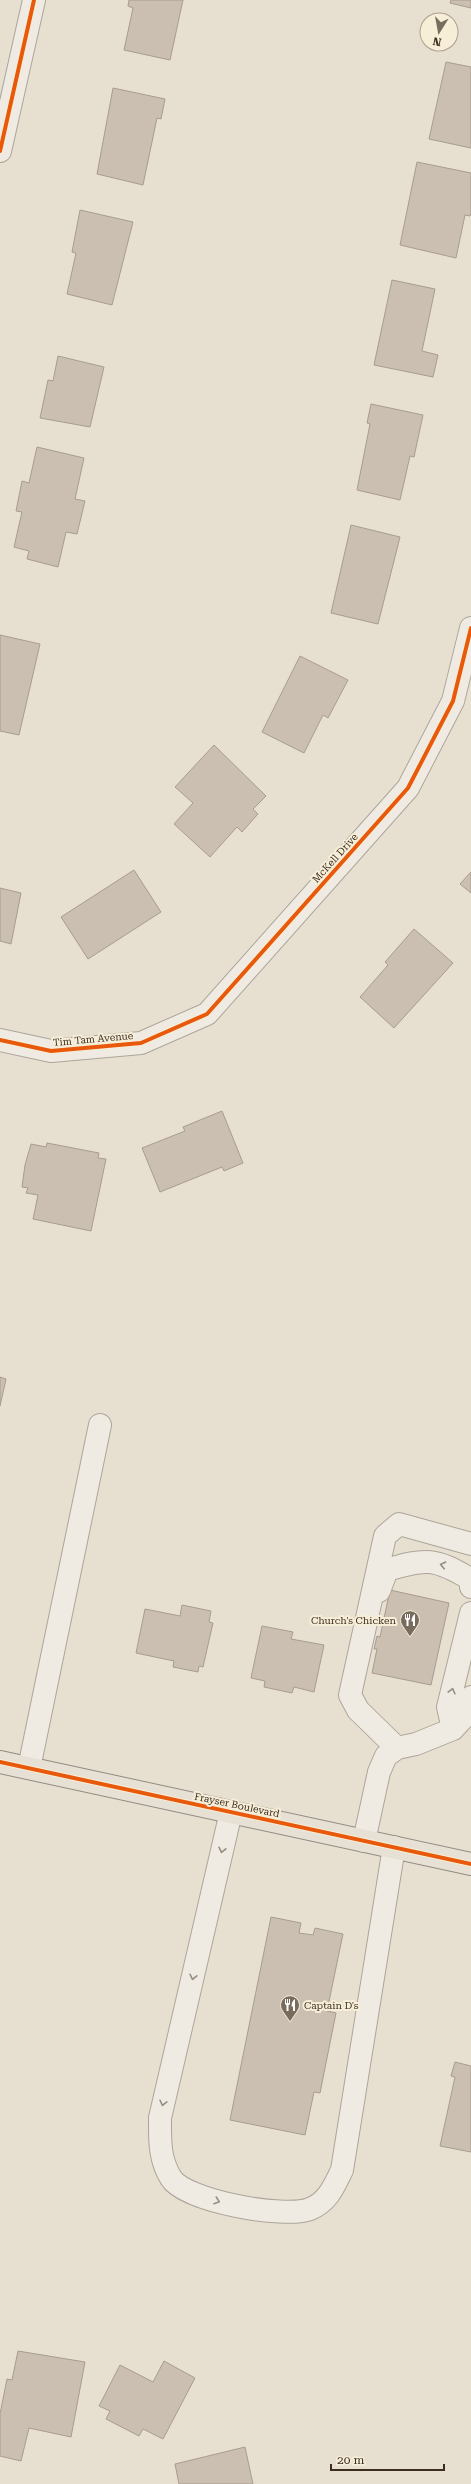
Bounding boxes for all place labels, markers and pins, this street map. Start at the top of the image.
restaurant icon: Church's Chicken [399,1609,421,1637]
place label: Church's Chicken [311,1615,397,1626]
restaurant icon: Captain D's [279,1994,301,2022]
place label: Captain D's [304,2000,359,2011]

